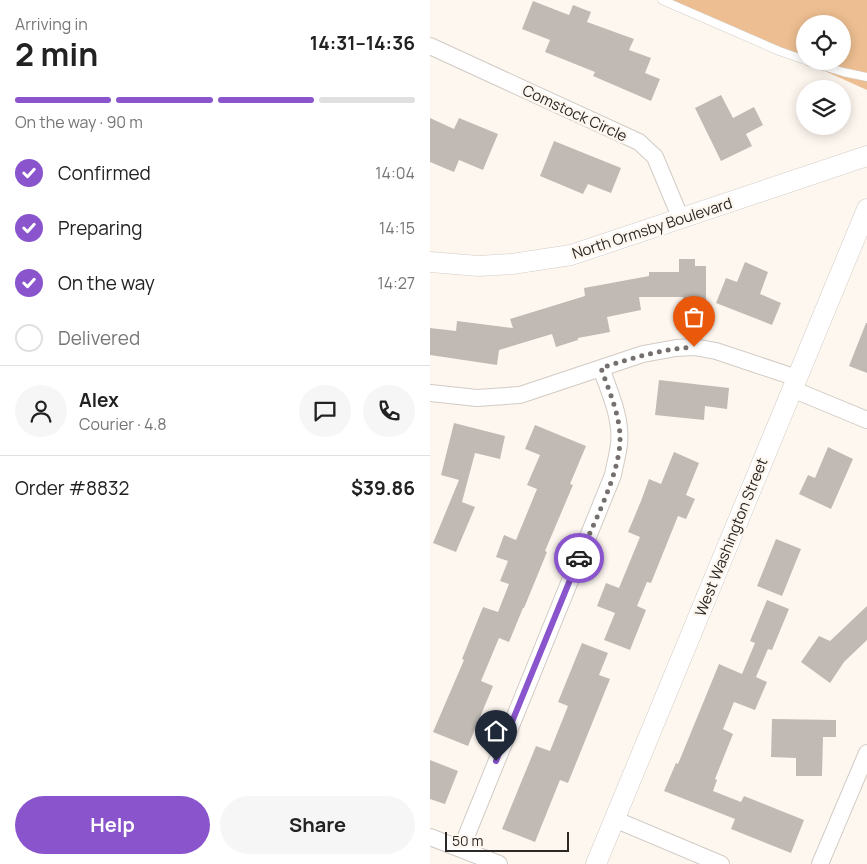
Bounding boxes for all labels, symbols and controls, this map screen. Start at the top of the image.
text: Arriving in [15,13,88,35]
map controls [796,15,851,135]
button: locate [796,15,851,70]
text: 14:31–14:36 [310,30,415,56]
text: 2 min [15,32,98,76]
street label: Comstock Circle [519,80,631,147]
button: layers [796,80,851,135]
text: On the way · 90 m [15,111,143,133]
icon: check [15,159,43,187]
text: Confirmed [58,160,151,186]
text: 14:04 [375,162,415,184]
street label: North Ormsby Boulevard [569,192,735,264]
icon: check [15,214,43,242]
text: Preparing [58,215,143,241]
text: 14:15 [379,217,415,239]
icon: check [15,269,43,297]
text: On the way [58,270,155,296]
text: 14:27 [377,272,415,294]
pin [673,296,715,347]
icon: bag [680,303,708,331]
text: Delivered [58,325,140,351]
button: person [15,385,67,437]
button: chat [299,385,351,437]
button: phone [363,385,415,437]
text: Alex [79,387,119,413]
text: Courier · 4.8 [79,413,167,435]
street label: West Washington Street [690,455,772,619]
text: Order #8832 [15,475,129,501]
text: $39.86 [351,475,415,501]
courier [554,533,604,583]
icon: car [565,544,593,572]
pin [475,710,517,761]
icon: home [482,717,510,745]
button: Help [15,796,210,854]
button: Share [220,796,415,854]
scale bar [445,829,569,852]
text: 50 m [452,831,483,850]

